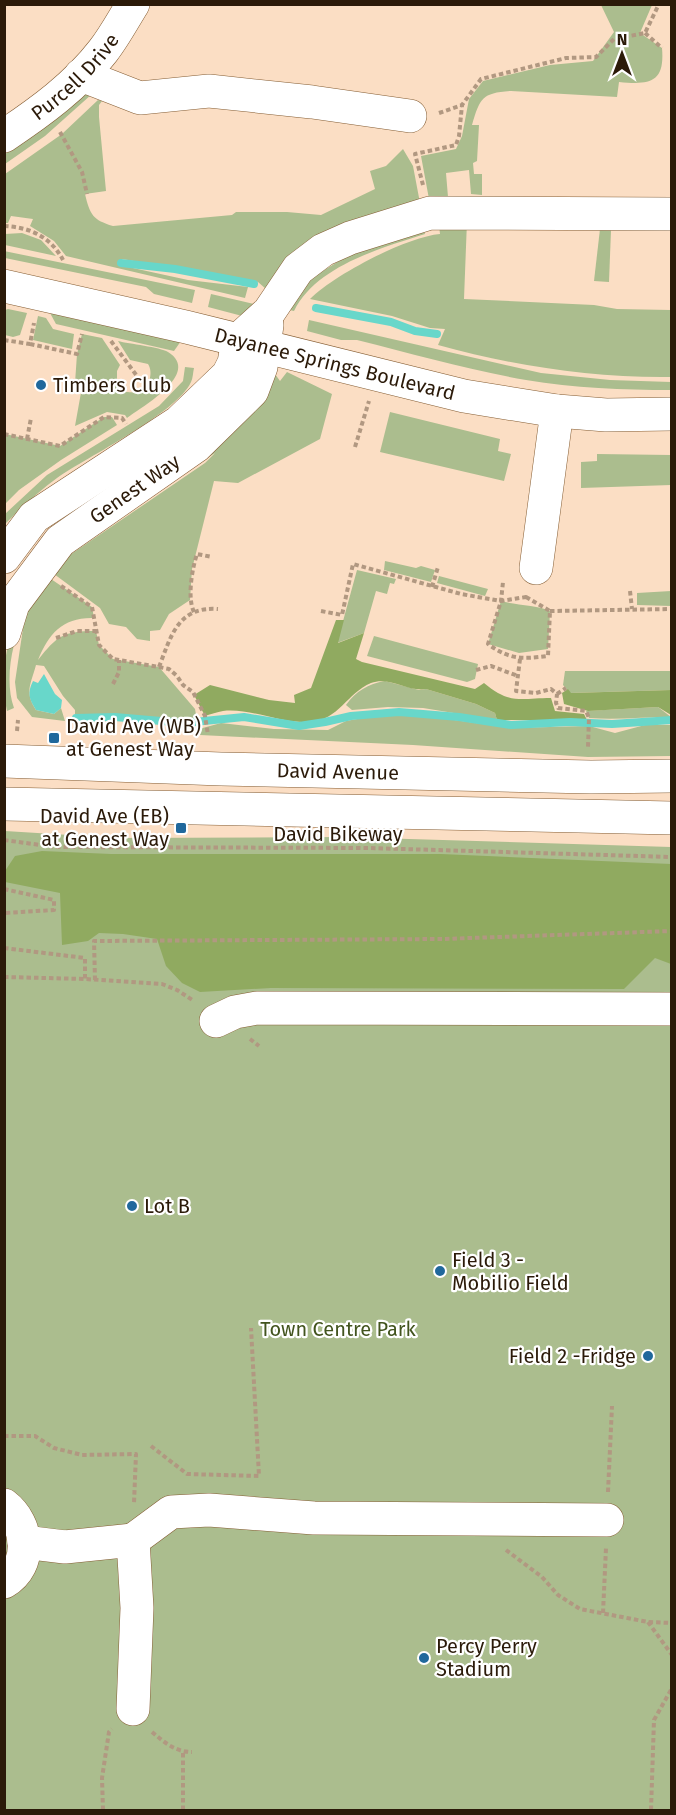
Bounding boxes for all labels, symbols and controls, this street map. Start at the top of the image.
north arrow [592,24,652,84]
street label: Purcell Drive [27,29,124,125]
text: N [617,30,627,49]
street label: Dayanee Springs Boulevard [212,323,458,405]
place label: Timbers Club [53,373,171,397]
marker: Timbers Club [34,378,48,392]
street label: Genest Way [85,449,184,529]
place label: David Ave (WB) at Genest Way [66,714,201,761]
marker: David Ave (WB) at Genest Way [47,731,61,745]
street label: David Avenue [276,758,399,785]
place label: David Ave (EB) at Genest Way [40,804,169,851]
marker: David Ave (EB) at Genest Way [174,821,188,835]
street label: David Bikeway [273,822,403,846]
place label: Lot B [144,1194,190,1218]
marker: Lot B [125,1199,139,1213]
place label: Field 3 - Mobilio Field [452,1248,569,1295]
marker: Field 3 - Mobilio Field [433,1264,447,1278]
park label: Town Centre Park [260,1317,417,1341]
place label: Field 2 -Fridge [509,1344,636,1368]
marker: Field 2 -Fridge [641,1349,655,1363]
place label: Percy Perry Stadium [436,1634,537,1681]
marker: Percy Perry Stadium [417,1651,431,1665]

